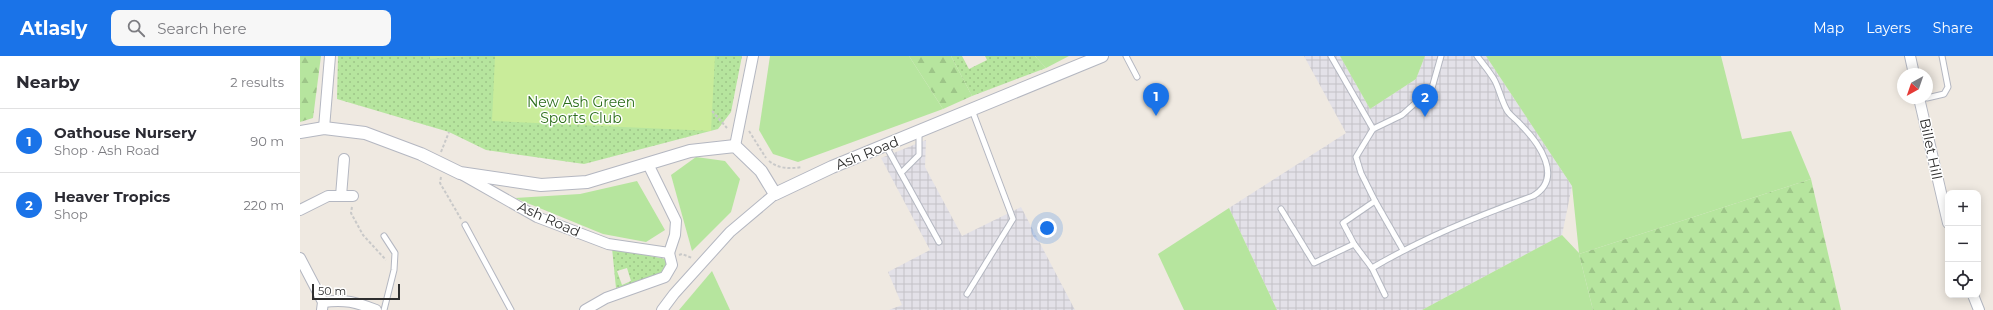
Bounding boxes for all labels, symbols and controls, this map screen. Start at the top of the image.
search box [111,10,391,46]
text: Atlasly [20,17,87,40]
icon: search [125,17,147,39]
text: Search here [157,19,247,38]
text: Map [1813,19,1844,37]
text: Layers [1866,19,1911,37]
text: Share [1933,19,1973,37]
north arrow [1897,68,1933,104]
text: Nearby [16,72,80,92]
text: 2 results [230,74,284,90]
pin: 1 [1143,83,1169,116]
pin: 2 [1412,84,1438,117]
park label: New Ash Green Sports Club [527,93,635,127]
street label: Billet Hill [1916,117,1946,181]
text: Oathouse Nursery [54,123,196,142]
street label: Ash Road [833,132,901,174]
text: 1 [26,133,32,149]
text: 90 m [250,133,284,149]
text: Shop · Ash Road [54,142,160,158]
text: Heaver Tropics [54,187,170,206]
map controls [1945,190,1981,298]
button: + [1945,190,1981,226]
text: 2 [25,197,33,213]
text: 220 m [243,197,284,213]
street label: Ash Road [515,197,583,241]
text: Shop [54,206,88,222]
your location [1037,218,1057,238]
button: − [1945,226,1981,262]
button: locate [1945,262,1981,298]
scale bar [312,282,400,301]
text: 50 m [318,284,346,298]

